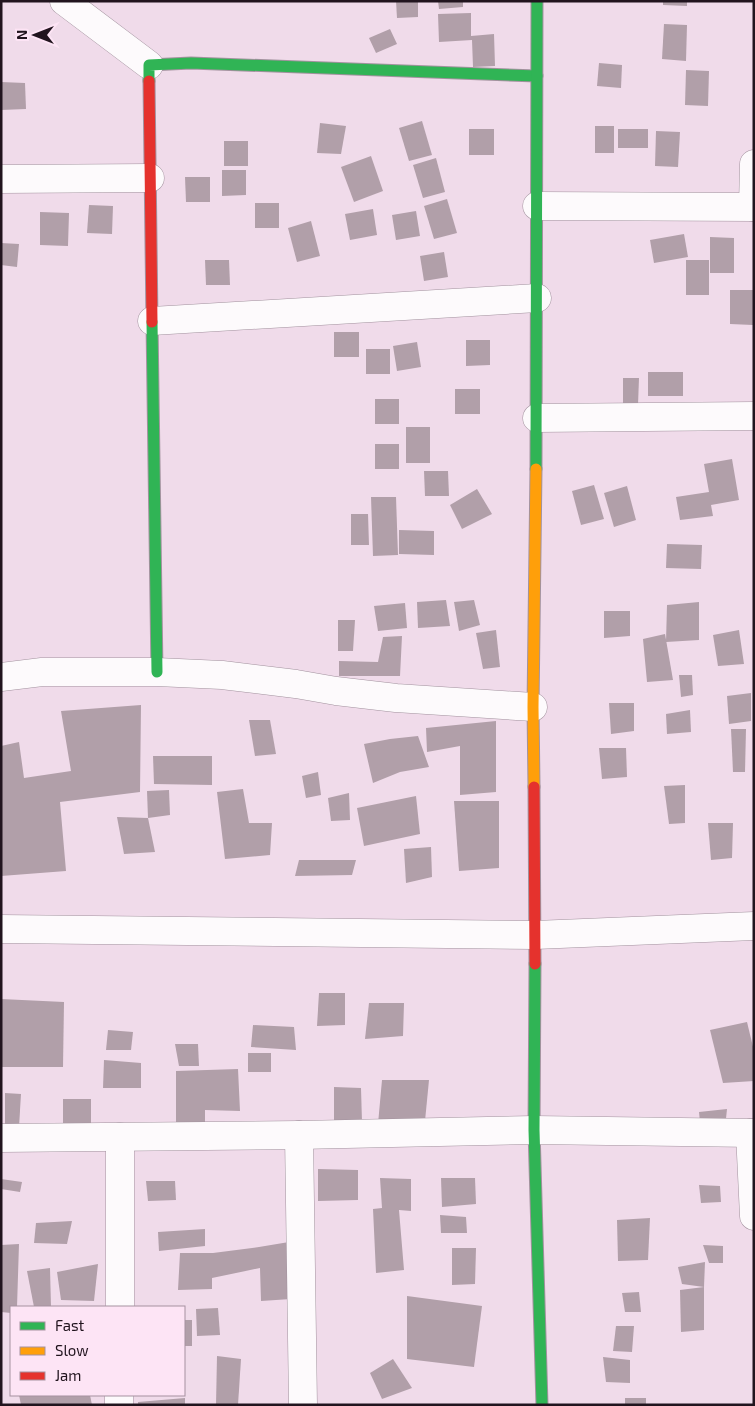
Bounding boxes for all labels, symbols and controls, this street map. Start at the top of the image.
north arrow [10,10,60,60]
text: N [13,30,30,40]
legend [10,1306,185,1396]
text: Fast [55,1316,85,1334]
text: Slow [55,1341,89,1359]
text: Jam [55,1366,81,1384]

